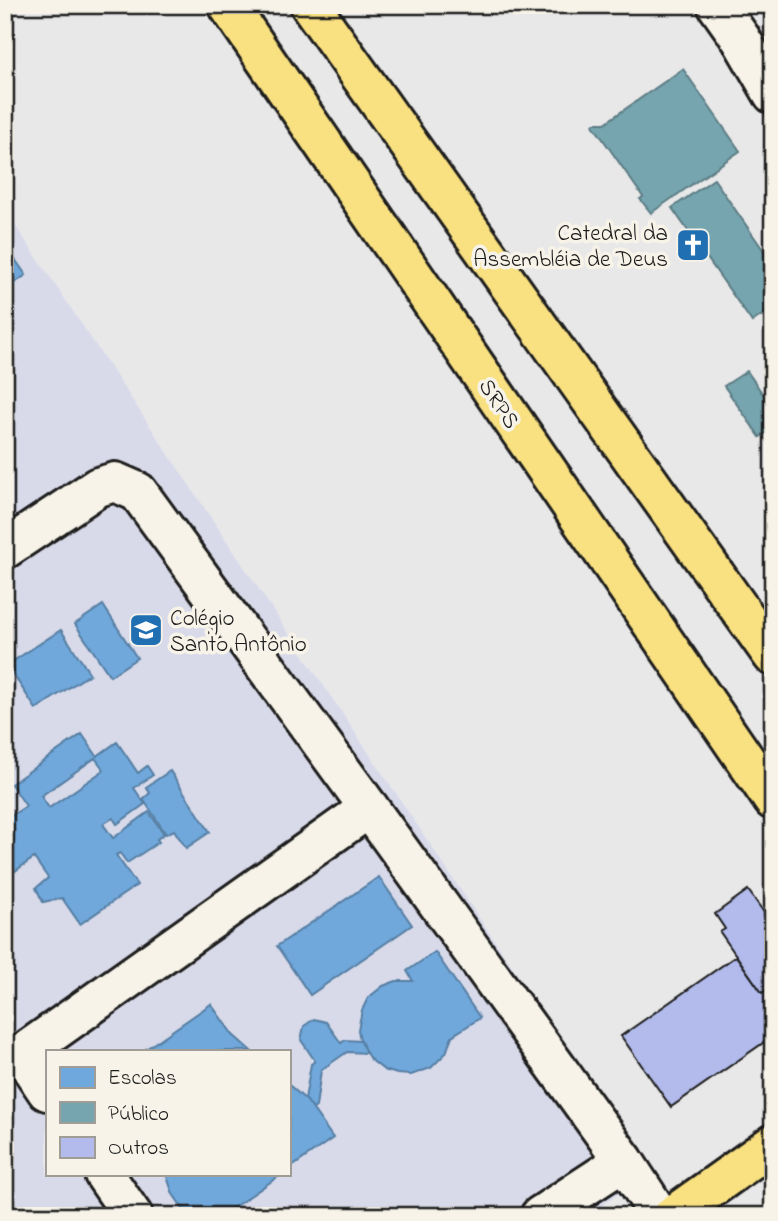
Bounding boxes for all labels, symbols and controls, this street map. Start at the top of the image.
place label: Catedral da Assembléia de Deus [473,218,668,277]
church icon: Catedral da Assembléia de Deus [674,226,712,264]
street label: SRPS [469,373,527,436]
place label: Colégio Santo Antônio [170,603,307,662]
school or university icon: Colégio Santo Antônio [127,611,165,649]
legend [46,1050,290,1176]
text: Escolas [108,1064,177,1094]
text: Público [108,1100,169,1130]
text: Outros [108,1134,169,1164]

